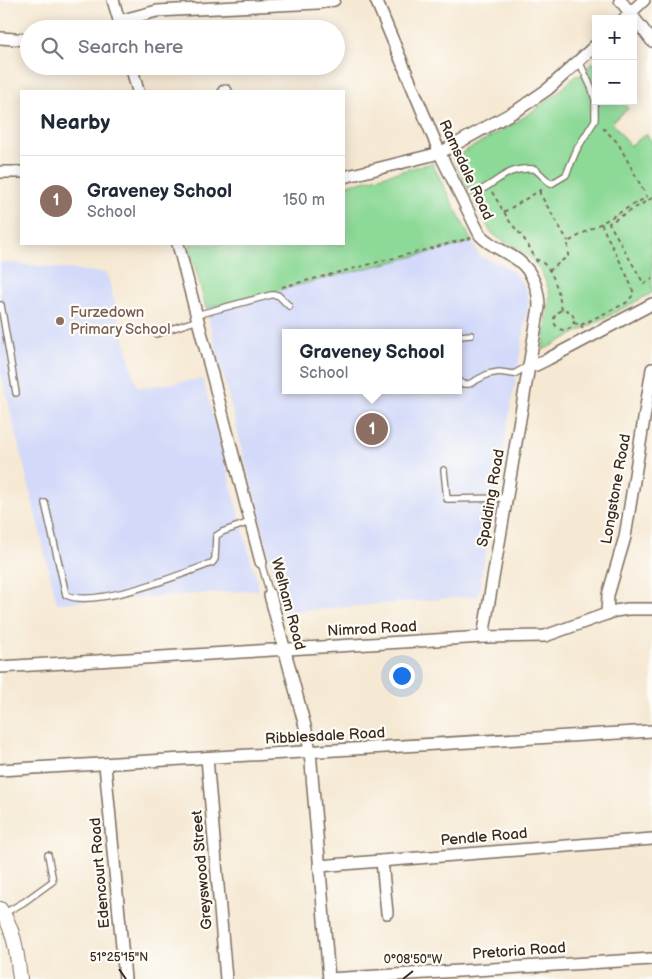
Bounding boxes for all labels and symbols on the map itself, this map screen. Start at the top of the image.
street label: Ramsdale Road [434,117,498,223]
place label: Furzedown Primary School [70,303,171,339]
marker: Furzedown Primary School [54,315,66,327]
pin: 1 [356,410,388,448]
street label: Longstone Road [597,432,635,546]
street label: Spalding Road [473,448,509,548]
street label: Welham Road [267,556,309,652]
street label: Nimrod Road [327,617,417,641]
your location [389,663,415,689]
street label: Ribblesdale Road [264,723,386,749]
street label: Greyswood Street [187,809,217,930]
street label: Edencourt Road [86,817,114,929]
street label: Pendle Road [440,824,528,850]
street label: Pretoria Road [472,938,566,964]
text: 51°25'15"N [90,950,148,965]
text: 0°08'50"W [384,952,442,967]

